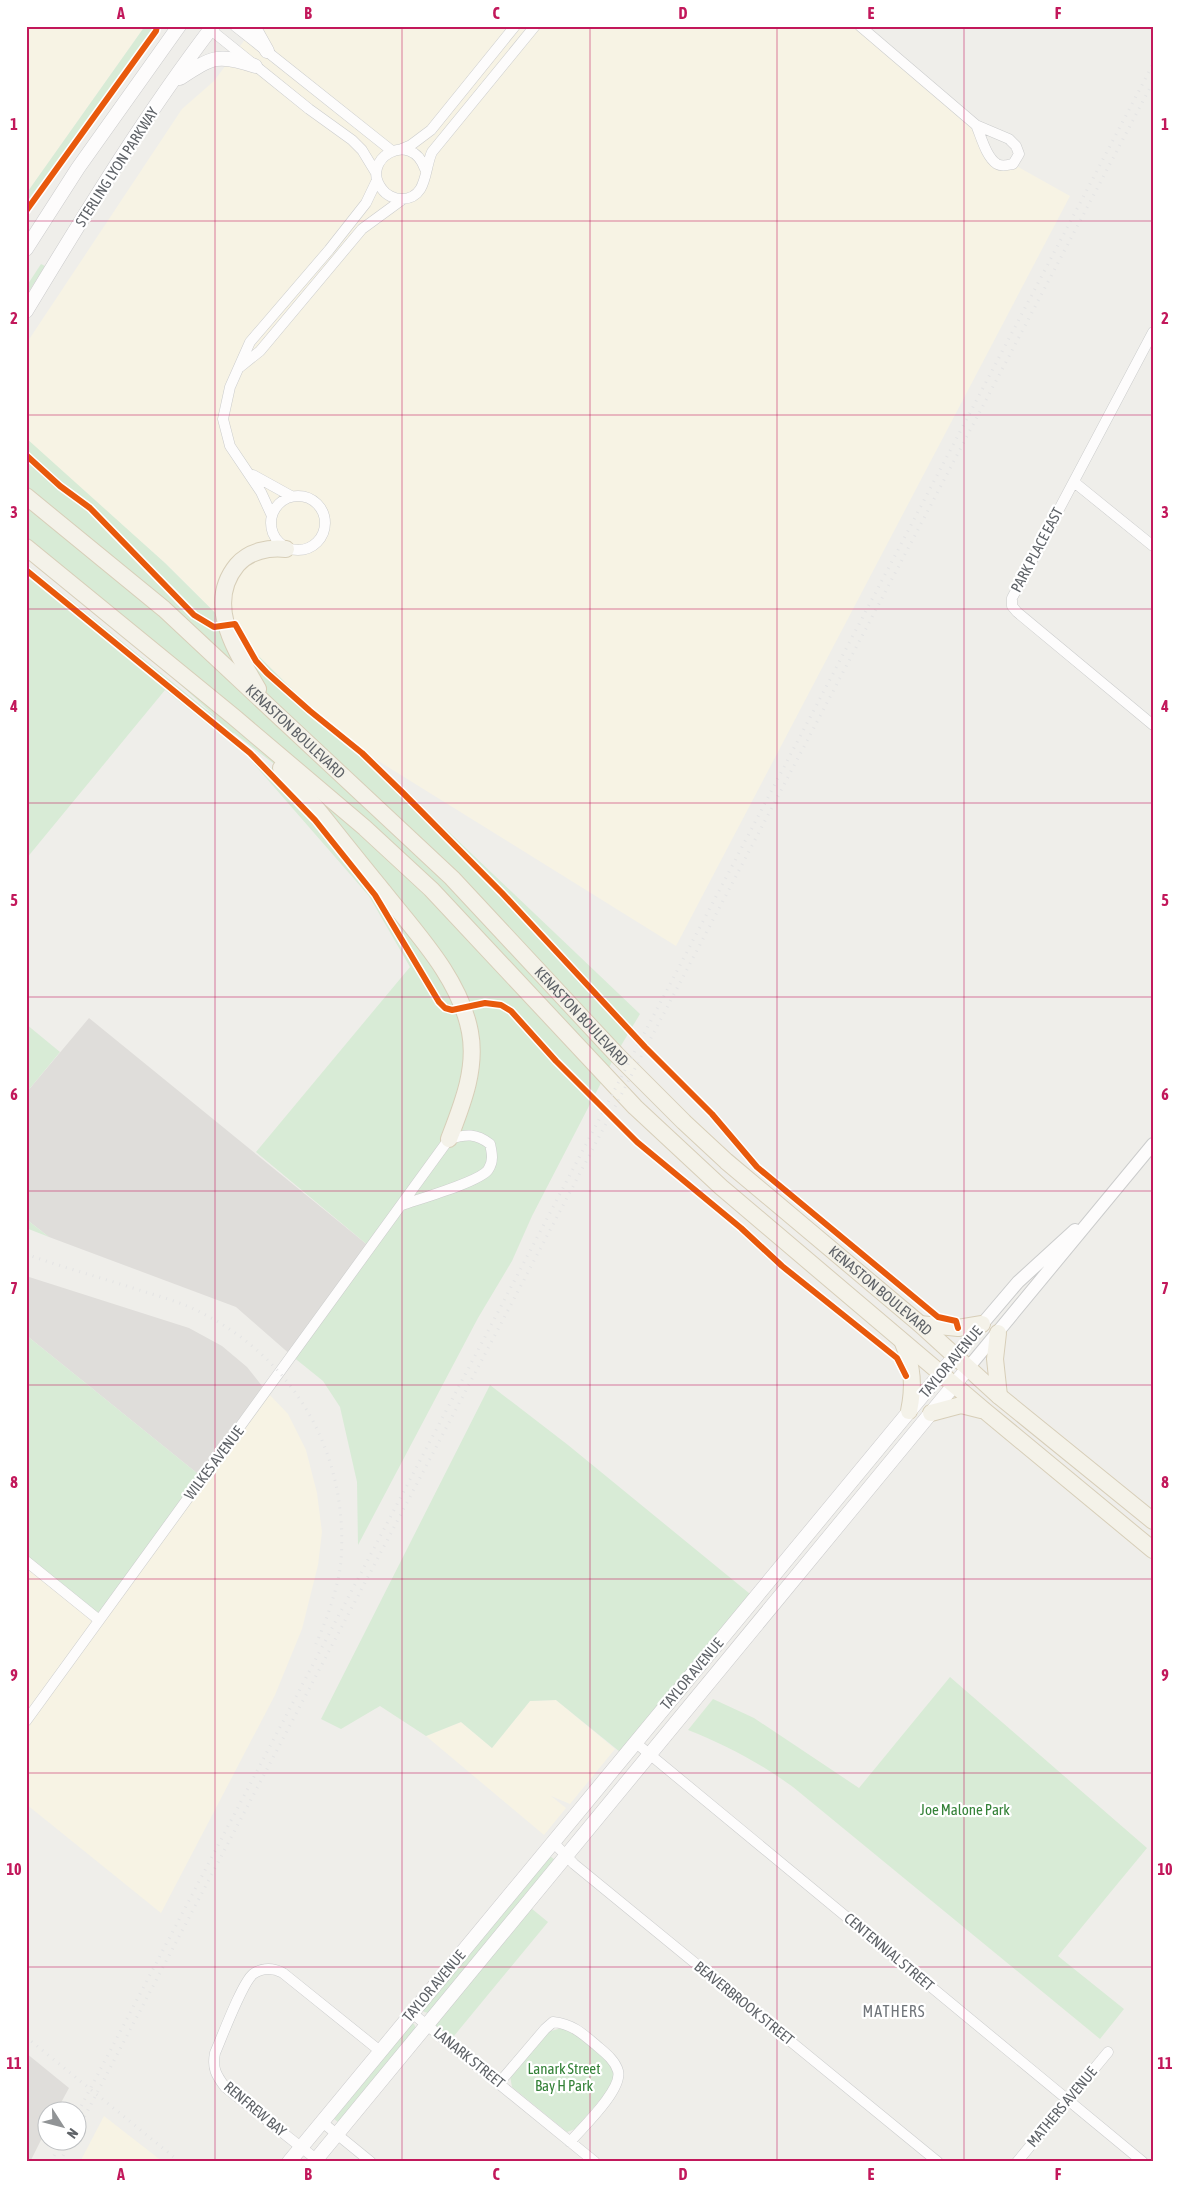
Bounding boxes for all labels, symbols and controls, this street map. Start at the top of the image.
text: A [116,4,125,22]
text: B [304,4,312,22]
text: C [492,4,500,22]
text: D [679,4,688,22]
text: E [868,4,875,22]
text: F [1055,4,1062,22]
street label: STERLING LYON PARKWAY [72,104,162,230]
text: 1 [10,115,18,133]
text: 1 [1161,115,1169,133]
text: 2 [10,309,18,327]
text: 2 [1161,309,1169,327]
text: 3 [10,503,18,521]
text: 3 [1161,503,1169,521]
street label: PARK PLACE EAST [1007,504,1066,595]
street label: KENASTON BOULEVARD [242,681,349,782]
text: 4 [9,697,18,715]
text: 4 [1160,697,1169,715]
text: 5 [10,891,18,909]
text: 5 [1161,891,1169,909]
street label: KENASTON BOULEVARD [531,963,632,1069]
text: 6 [10,1085,18,1103]
text: 6 [1161,1085,1169,1103]
street label: KENASTON BOULEVARD [826,1242,936,1339]
text: 7 [10,1279,18,1297]
text: 7 [1161,1279,1169,1297]
street label: TAYLOR AVENUE [916,1322,986,1401]
street label: WILKES AVENUE [180,1422,247,1503]
text: 8 [10,1473,18,1491]
text: 8 [1161,1473,1169,1491]
street label: TAYLOR AVENUE [657,1634,727,1713]
text: 9 [10,1666,18,1684]
text: 9 [1161,1666,1169,1684]
park label: Joe Malone Park [920,1801,1010,1818]
text: 10 [6,1860,22,1878]
text: 10 [1157,1860,1173,1878]
street label: CENTENNIAL STREET [841,1909,938,1994]
street label: TAYLOR AVENUE [399,1946,469,2025]
street label: BEAVERBROOK STREET [691,1957,798,2048]
district label: MATHERS [863,2002,925,2020]
street label: LANARK STREET [431,2024,508,2092]
text: 11 [6,2054,22,2072]
text: 11 [1157,2054,1173,2072]
park label: Lanark Street Bay H Park [527,2060,601,2094]
street label: MATHERS AVENUE [1023,2063,1100,2150]
street label: RENFREW BAY [221,2078,290,2140]
north arrow [38,2100,88,2150]
text: N [64,2126,81,2142]
text: A [116,2165,125,2183]
text: B [304,2165,312,2183]
text: C [492,2165,500,2183]
text: D [679,2165,688,2183]
text: E [868,2165,875,2183]
text: F [1055,2165,1062,2183]

